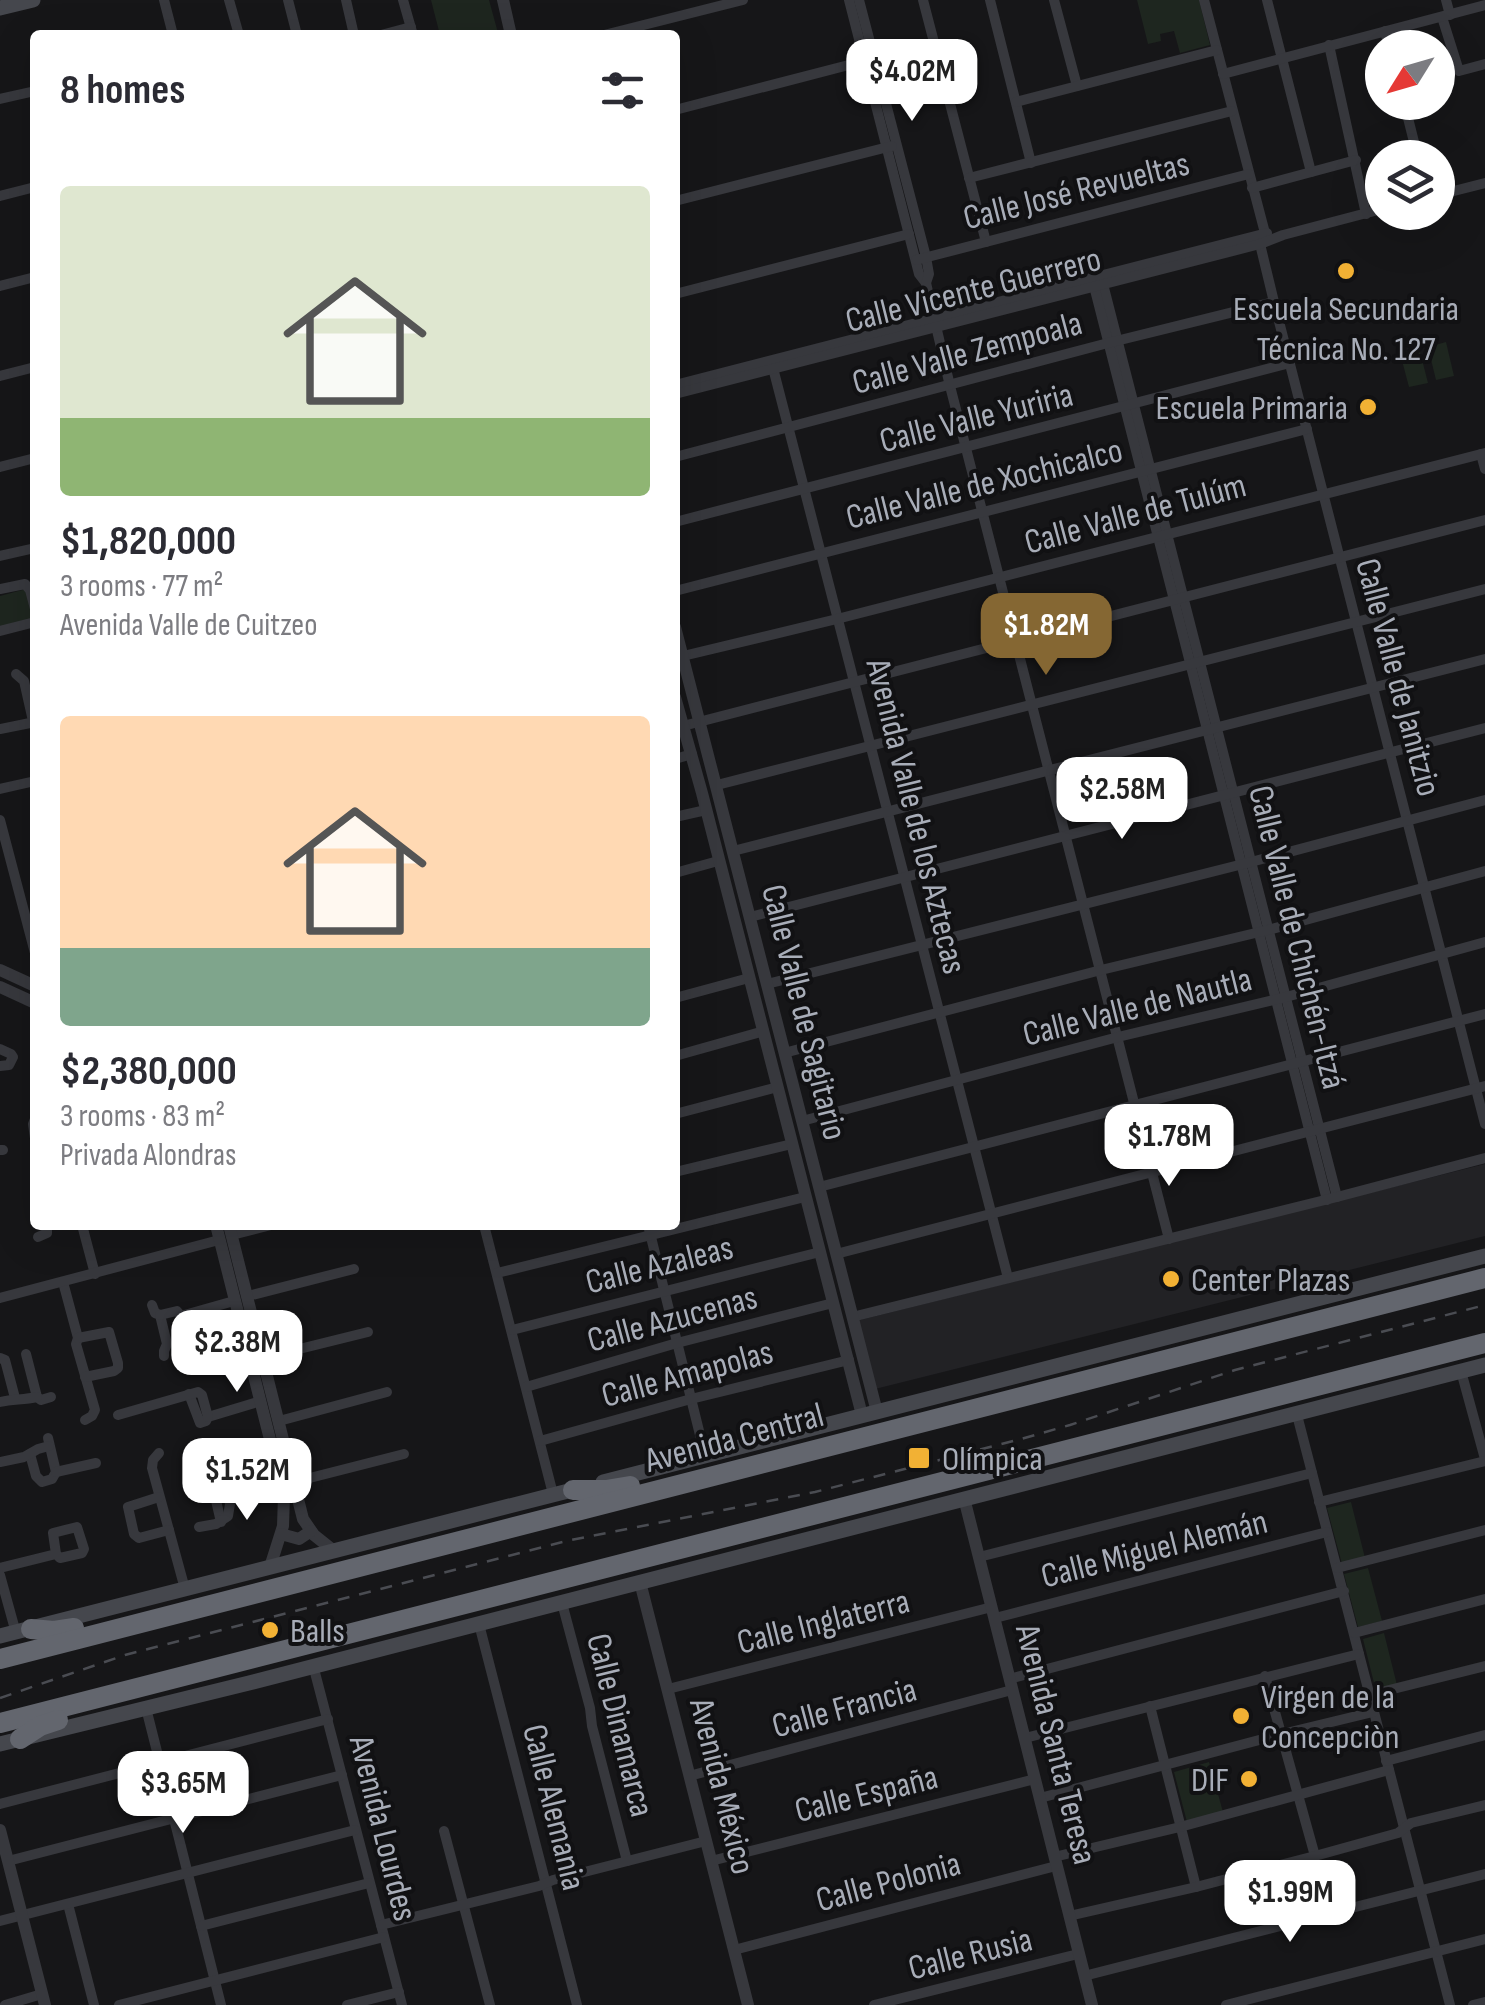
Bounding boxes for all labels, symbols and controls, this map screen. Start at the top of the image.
north arrow [1365,30,1455,120]
map controls [1365,30,1455,230]
pin: $4.02M [831,39,993,124]
text: $4.02M [868,52,956,91]
icon: filters [595,63,650,118]
text: 8 homes [60,65,185,116]
button: layers [1365,140,1455,230]
street label: Calle José Revueltas [959,143,1194,240]
street label: Calle Vicente Guerrero [841,238,1106,343]
icon: home [265,251,445,431]
marker: Escuela Secundaria Técnica No. 127 [1335,260,1357,282]
place label: Escuela Secundaria Técnica No. 127 [1233,288,1459,371]
street label: Calle Valle Zempoala [848,302,1087,405]
street label: Calle Valle Yuriria [875,374,1077,463]
place label: Escuela Primaria [1155,387,1348,430]
marker: Escuela Primaria [1357,396,1379,418]
street label: Calle Valle de Xochicalco [842,429,1127,540]
street label: Calle Valle de Tulúm [1020,464,1251,565]
text: $1,820,000 [60,516,236,567]
street label: Calle Valle de Janitzio [1345,554,1450,801]
text: 3 rooms · 77 m² [60,567,224,606]
pin: $1.82M [965,593,1127,678]
text: Avenida Valle de Cuitzeo [60,606,317,645]
text: $1.82M [1003,606,1089,645]
street label: Avenida Valle de los Aztecas [855,653,975,978]
pin: $2.58M [1041,757,1203,842]
text: $2.58M [1078,770,1166,809]
icon: home [265,781,445,961]
street label: Calle Valle de Chichén-Itzá [1238,781,1355,1093]
street label: Calle Valle de Sagitario [751,880,856,1144]
street label: Calle Valle de Nautla [1019,958,1256,1057]
text: $2,380,000 [60,1046,237,1097]
text: 3 rooms · 83 m² [60,1097,225,1136]
pin: $1.78M [1088,1104,1250,1189]
text: $1.78M [1127,1117,1211,1156]
text: Privada Alondras [60,1136,236,1175]
street label: Calle Azaleas [581,1226,738,1305]
place label: Center Plazas [1191,1259,1350,1302]
marker: Center Plazas [1160,1268,1182,1290]
street label: Calle Azucenas [583,1276,762,1363]
pin: $2.38M [156,1310,318,1395]
text: $2.38M [193,1323,281,1362]
street label: Calle Amapolas [597,1331,778,1418]
street label: Avenida Central [639,1394,828,1483]
pin: $1.52M [166,1438,328,1523]
place label: Olímpica [942,1438,1043,1481]
marker: Olímpica [906,1445,932,1471]
text: $1.52M [204,1451,290,1490]
street label: Calle Miguel Alemán [1037,1501,1272,1598]
street label: Calle Inglaterra [733,1580,914,1665]
place label: Balls [290,1610,345,1653]
marker: Balls [259,1619,281,1641]
street label: Avenida Santa Teresa [1005,1619,1106,1869]
street label: Calle Dinamarca [576,1629,663,1821]
street label: Calle Francia [768,1669,921,1748]
place label: Virgen de la Concepciòn [1261,1676,1400,1759]
street label: Avenida México [679,1693,764,1879]
marker: Virgen de la Concepciòn [1230,1705,1252,1727]
street label: Calle Alemania [512,1720,595,1895]
street label: Avenida Lourdes [339,1730,426,1925]
pin: $3.65M [102,1751,264,1836]
street label: Calle España [790,1756,942,1833]
place label: DIF [1191,1759,1229,1802]
text: $3.65M [140,1764,226,1803]
marker: DIF [1238,1768,1260,1790]
street label: Calle Polonia [811,1843,965,1922]
pin: $1.99M [1209,1860,1371,1945]
text: $1.99M [1246,1873,1334,1912]
street label: Calle Rusia [904,1918,1037,1991]

